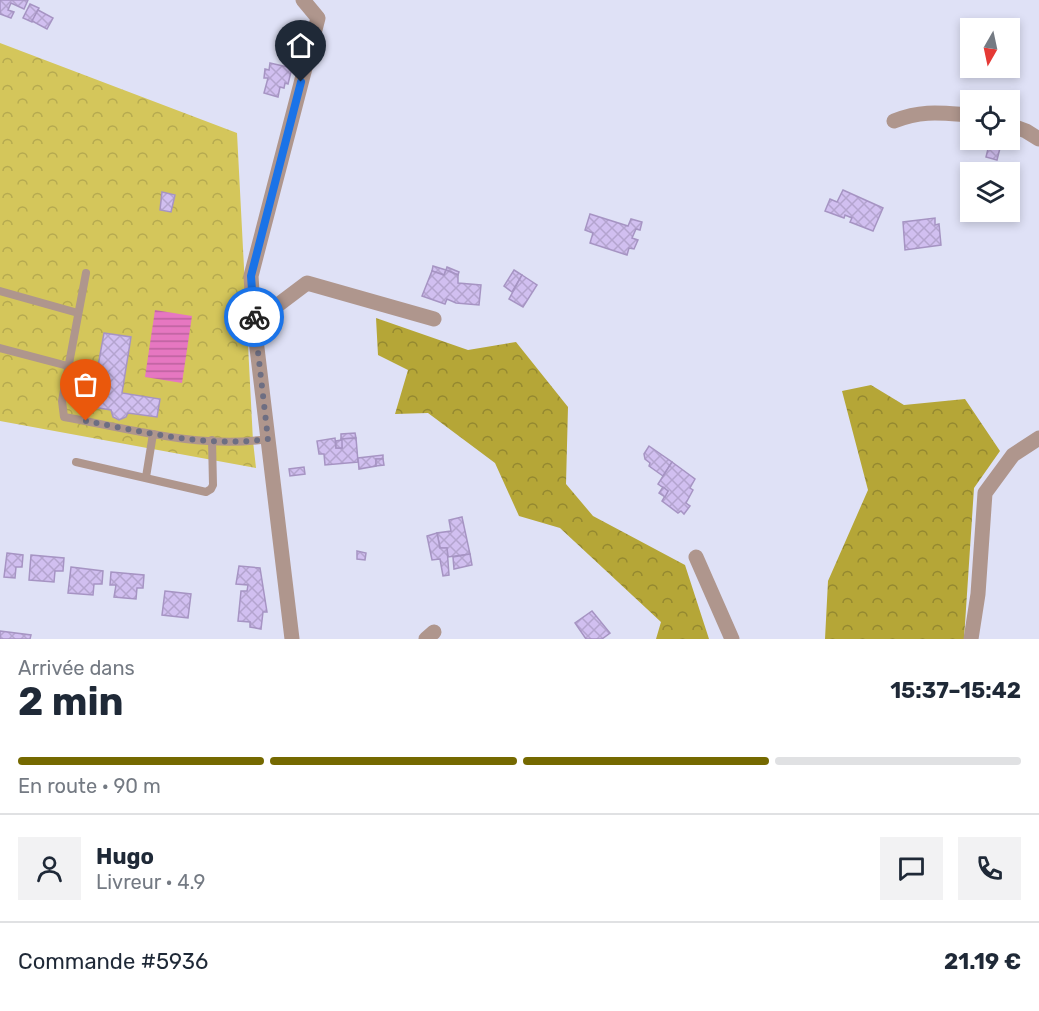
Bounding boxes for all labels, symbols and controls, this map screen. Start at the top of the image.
north arrow [960,18,1020,78]
map controls [960,18,1020,222]
pin [275,20,326,82]
icon: home [284,29,317,62]
button: locate [960,90,1020,150]
button: layers [960,162,1020,222]
courier [224,287,284,347]
icon: bike [238,301,271,334]
pin [60,359,111,421]
icon: bag [69,368,102,401]
text: Arrivée dans [18,656,135,680]
text: 15:37–15:42 [890,677,1021,704]
text: 2 min [18,679,124,725]
text: En route · 90 m [18,774,161,798]
button: person [18,837,81,900]
button: chat [880,837,943,900]
button: phone [958,837,1021,900]
text: Hugo [96,843,154,870]
text: Livreur · 4.9 [96,870,205,894]
text: Commande #5936 [18,948,208,975]
text: 21.19 € [944,948,1021,975]

